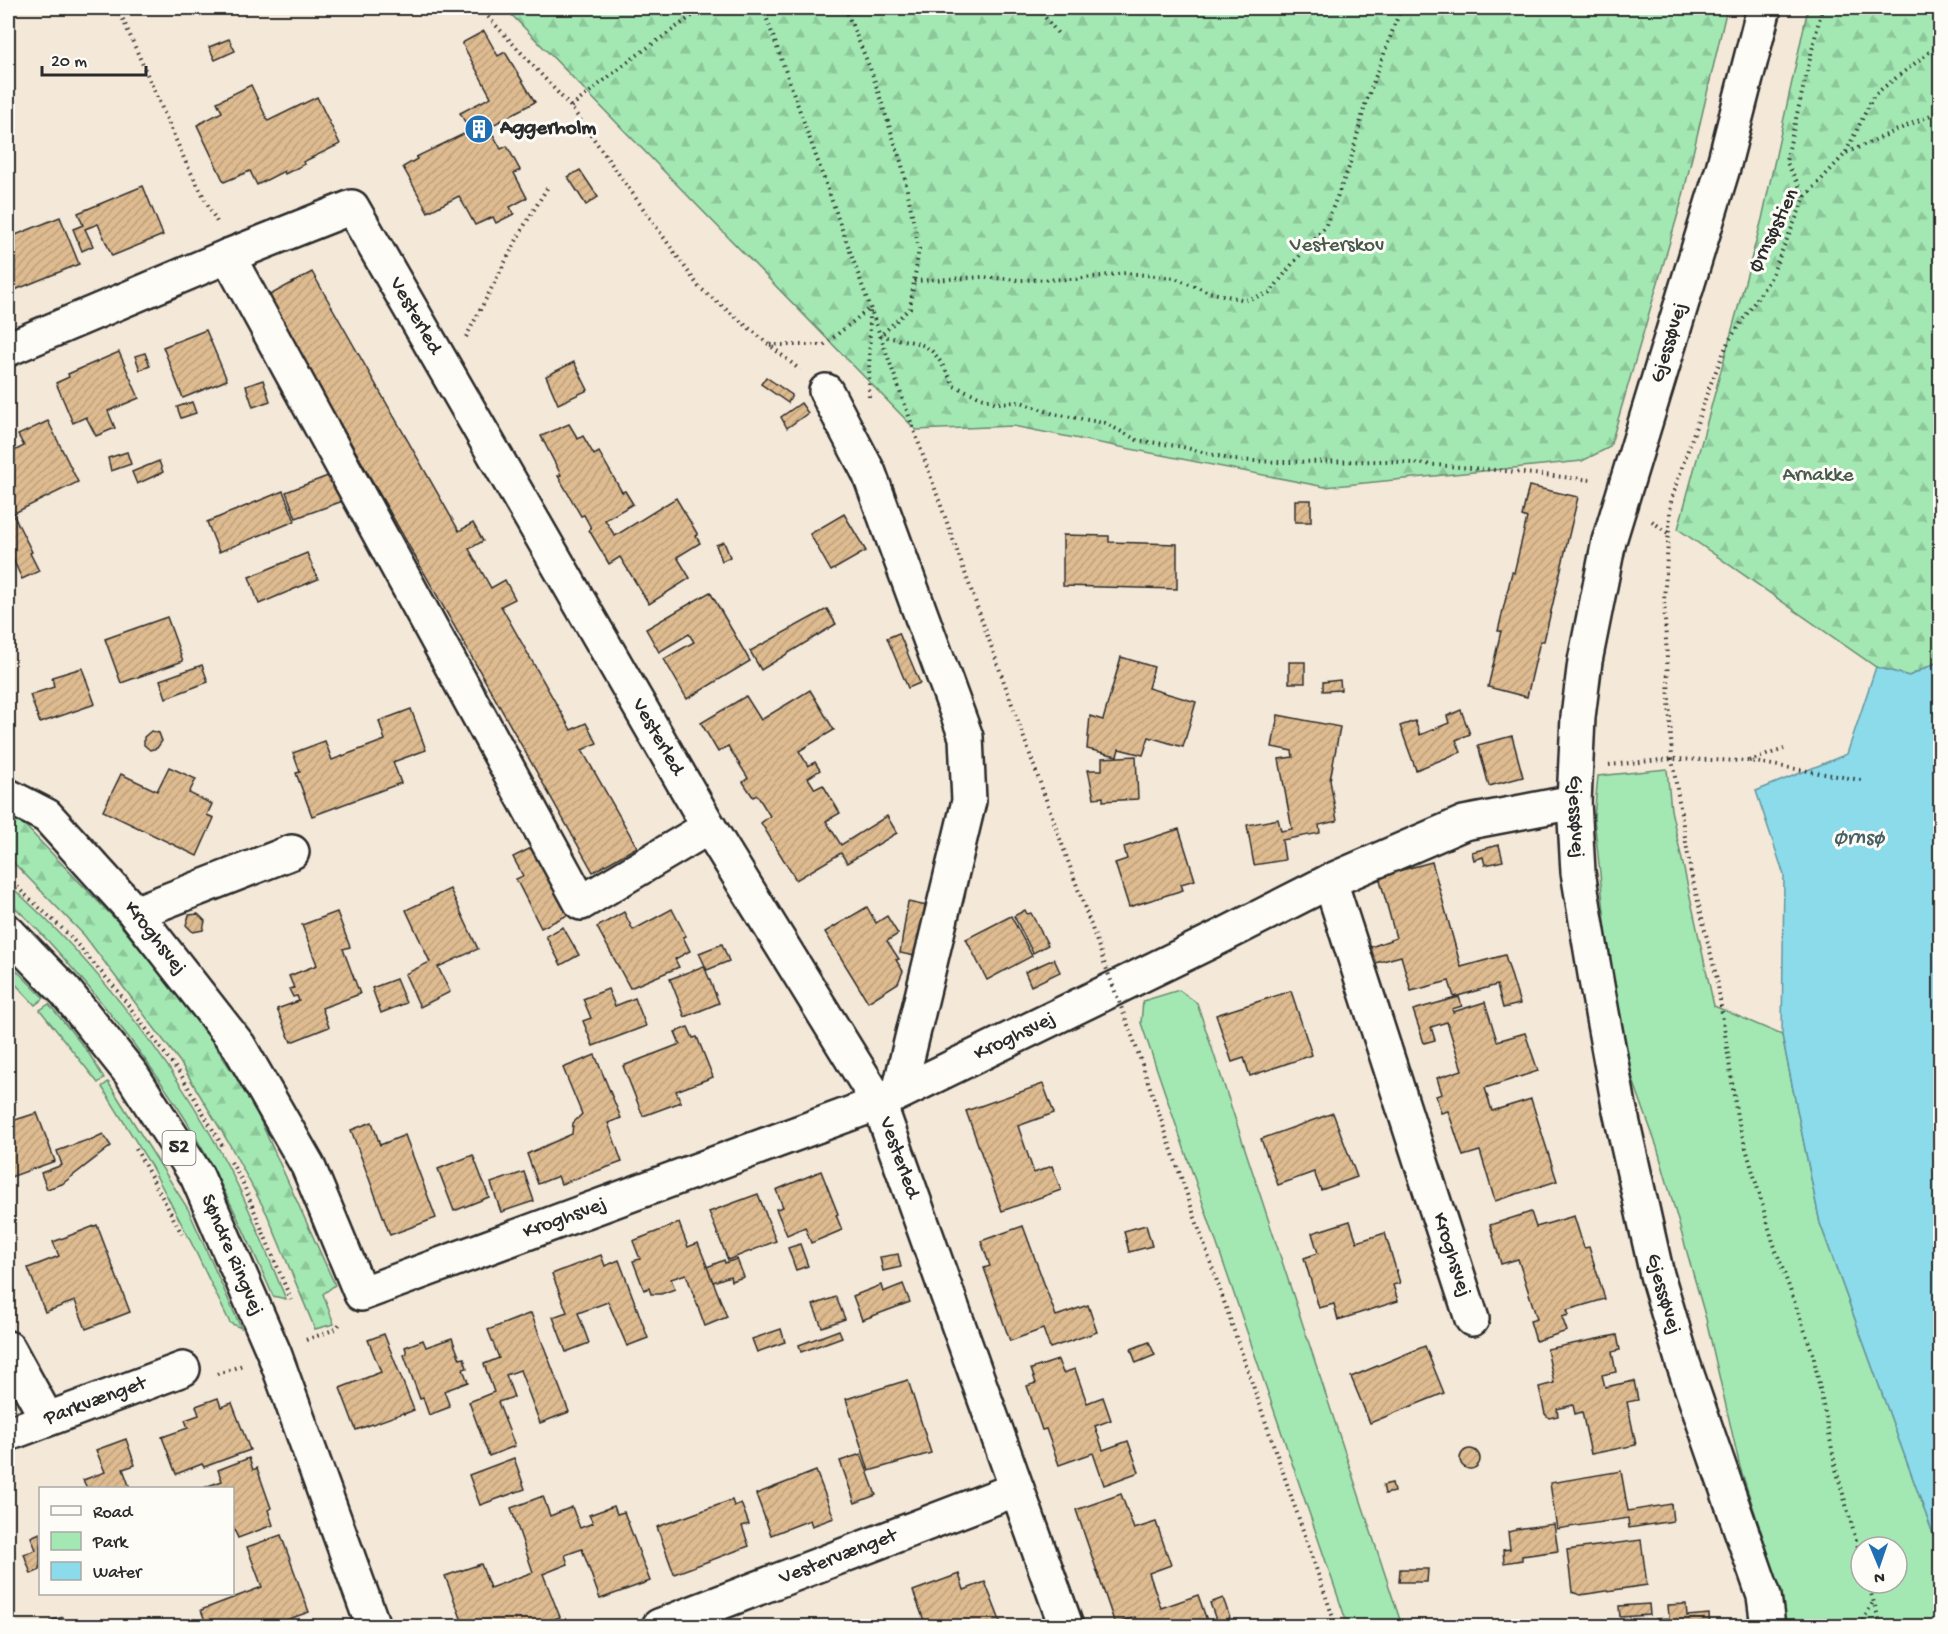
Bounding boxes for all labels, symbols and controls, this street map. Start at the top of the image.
scale bar [42,39,146,77]
text: 20 m [51,52,87,73]
building icon: Aggerholm [463,113,495,145]
place label: Aggerholm [499,117,596,142]
street label: Ørnsøstien [1744,185,1806,277]
park label: Vesterskov [1289,234,1384,259]
street label: Vesterled [382,272,448,361]
street label: Gjessøvej [1646,300,1694,386]
park label: Arnakke [1782,464,1855,489]
street label: Vesterled [625,693,690,782]
street label: Gjessøvej [1561,775,1590,859]
water label: Ørnsø [1833,826,1886,852]
street label: Kroghsvej [118,896,192,980]
street label: Kroghsvej [970,1006,1060,1067]
street label: Vesterled [872,1113,925,1204]
road number: 52 [162,1131,195,1165]
street label: Søndre Ringvej [194,1191,269,1320]
street label: Kroghsvej [520,1192,610,1246]
street label: Kroghsvej [1426,1210,1477,1300]
street label: Gjessøvej [1640,1251,1686,1337]
street label: Parkvænget [40,1370,152,1432]
legend [39,1487,234,1595]
text: Road [93,1503,134,1524]
street label: Vestervænget [775,1523,903,1592]
text: Park [92,1533,129,1554]
north arrow [1849,1535,1909,1595]
text: Water [93,1563,143,1584]
text: N [1873,1567,1885,1586]

